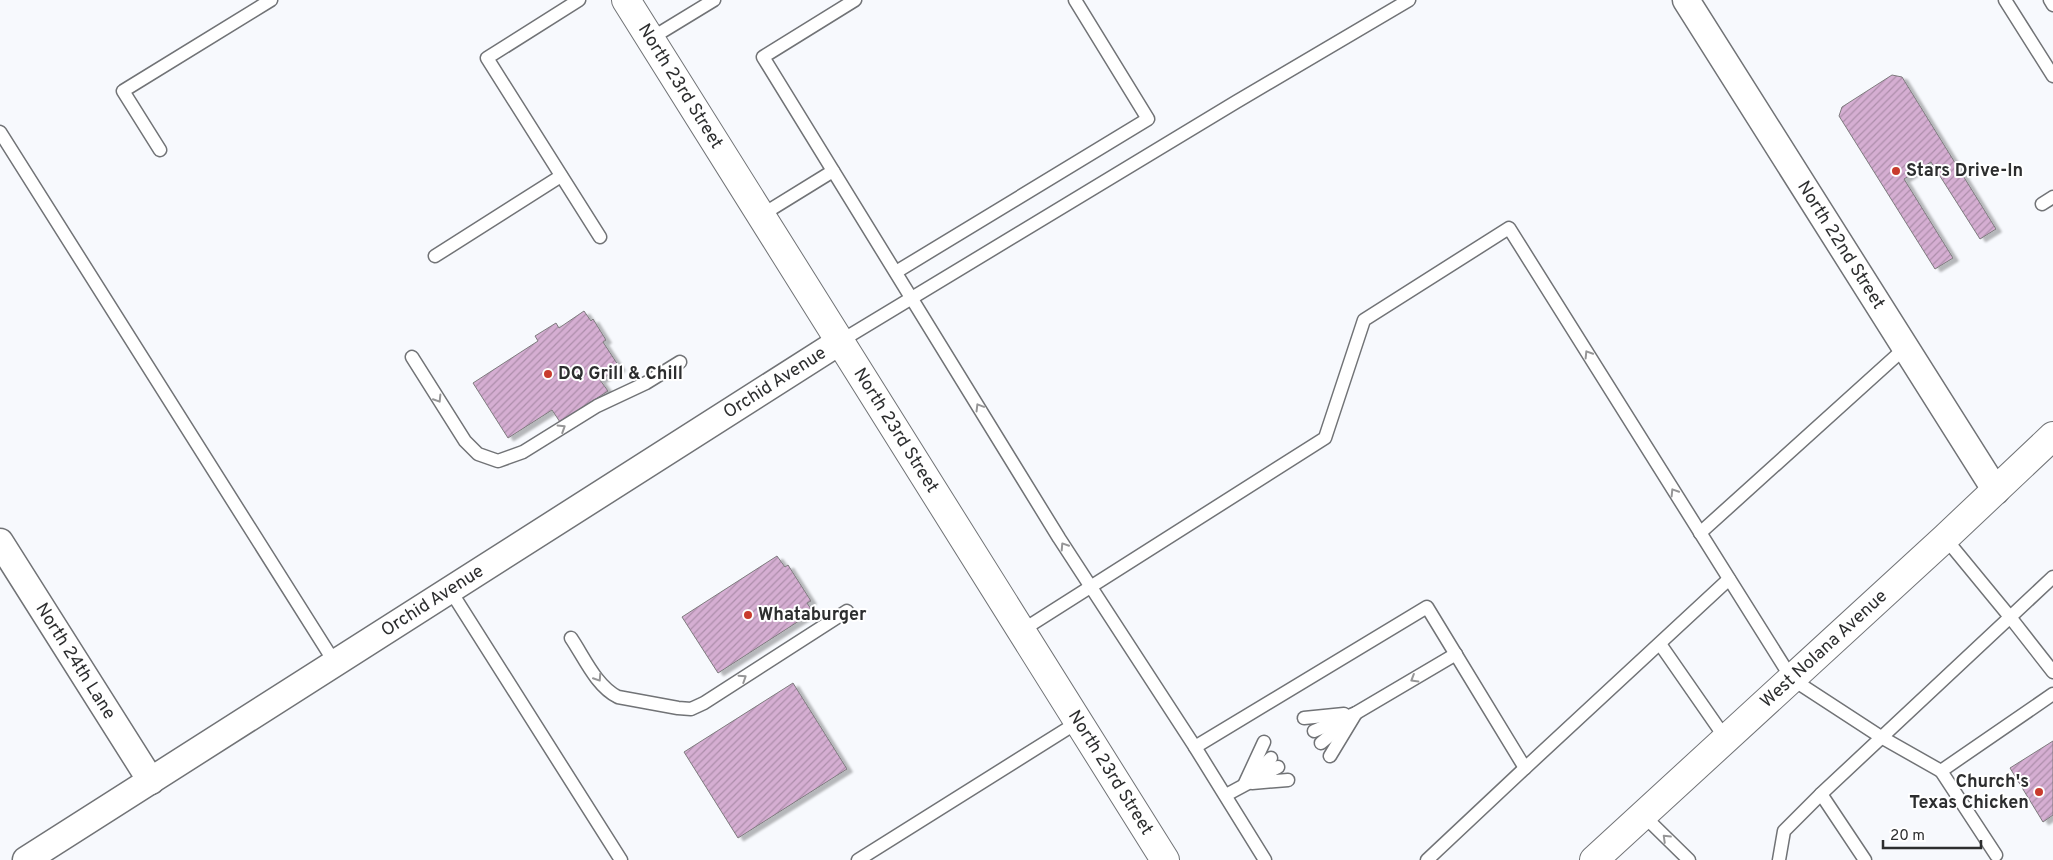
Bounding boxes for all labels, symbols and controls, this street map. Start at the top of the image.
street label: North 23rd Street [632,20,728,153]
place label: Stars Drive-In [1906,160,2023,183]
marker: Stars Drive-In [1890,165,1902,177]
street label: North 22nd Street [1792,177,1890,314]
street label: Orchid Avenue [719,342,831,424]
one-way arrow [1585,351,1594,360]
place label: DQ Grill & Chill [558,363,683,386]
street label: North 23rd Street [848,364,944,497]
marker: DQ Grill & Chill [542,368,554,380]
one-way arrow [431,393,441,402]
one-way arrow [976,404,986,413]
one-way arrow [556,425,566,434]
one-way arrow [1671,488,1681,497]
one-way arrow [1061,542,1071,551]
street label: Orchid Avenue [377,560,488,642]
street label: West Nolana Avenue [1756,585,1892,713]
street label: North 24th Lane [30,599,121,724]
place label: Whataburger [758,604,867,627]
marker: Whataburger [742,609,754,621]
one-way arrow [1410,672,1419,682]
one-way arrow [592,673,601,682]
one-way arrow [737,674,746,684]
street label: North 23rd Street [1063,706,1158,840]
place label: Church's Texas Chicken [1909,771,2029,815]
marker: Church's Texas Chicken [2033,786,2045,798]
scale bar [1883,818,1980,850]
text: 20 m [1890,827,1925,846]
one-way arrow [1663,835,1672,844]

